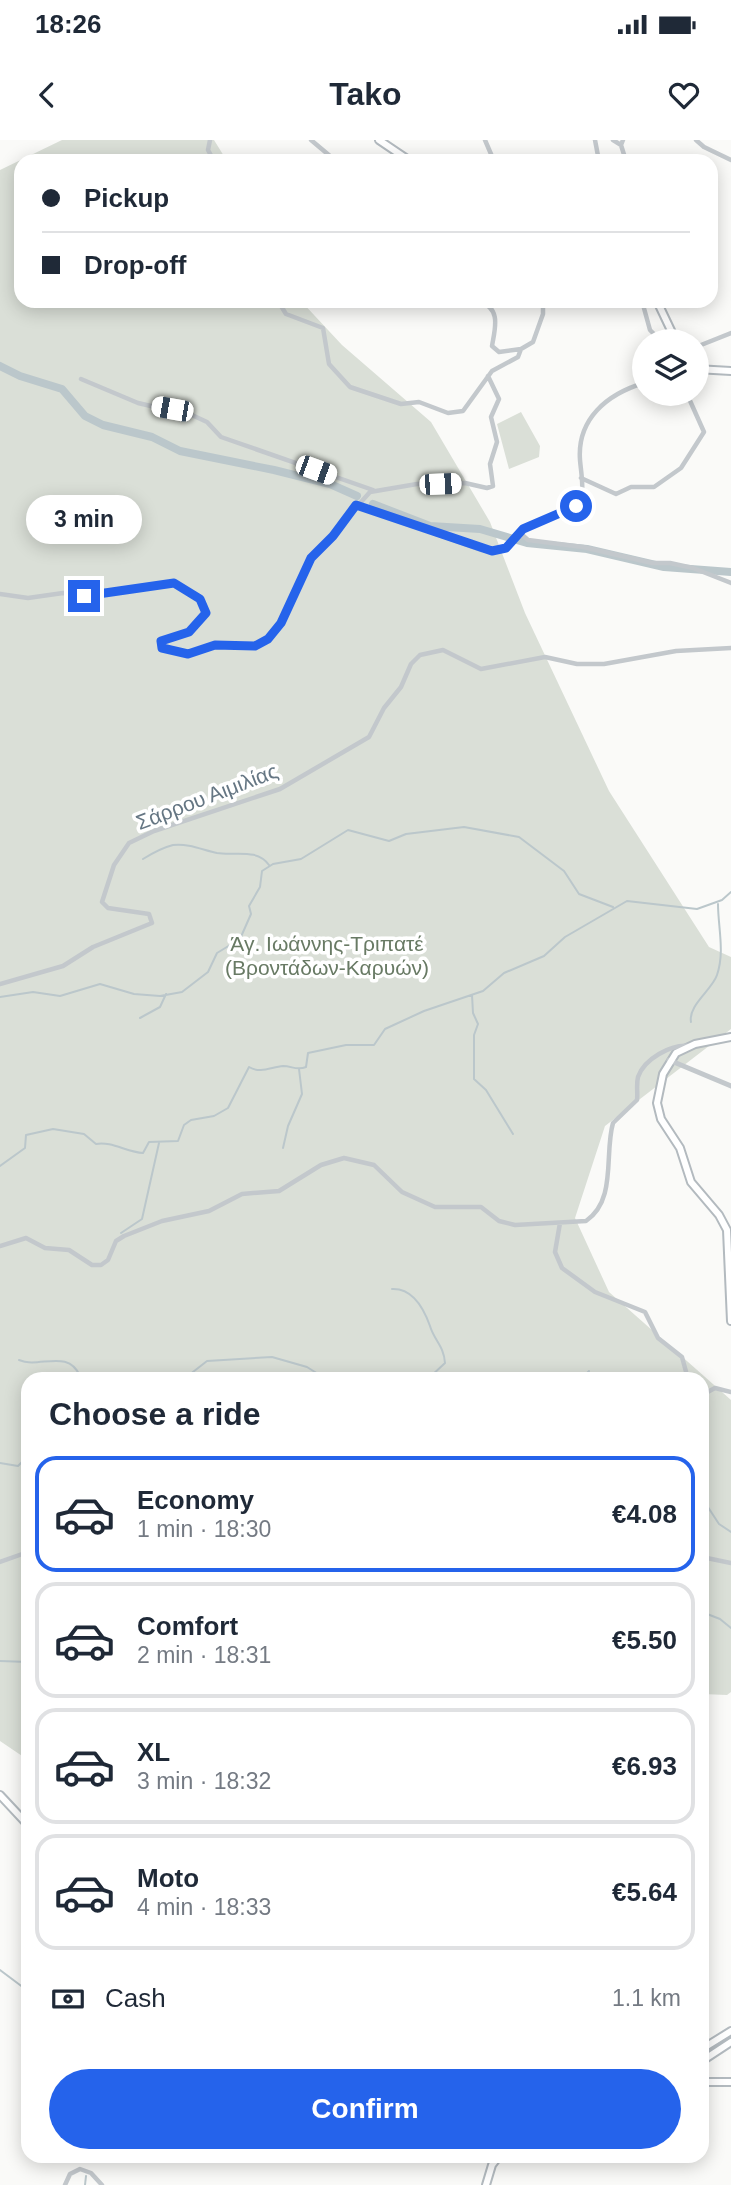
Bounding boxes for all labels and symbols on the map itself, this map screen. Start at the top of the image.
car [150,395,195,423]
car [293,453,340,487]
car [419,473,462,495]
route start [560,490,592,522]
callout: 3 min [26,494,142,544]
route end [68,580,100,612]
street label: Σάρρου Αιμιλίας [133,759,281,834]
park label: Άγ. Ιωάννης-Τριπατέ (Βροντάδων-Καρυών) [225,932,429,979]

